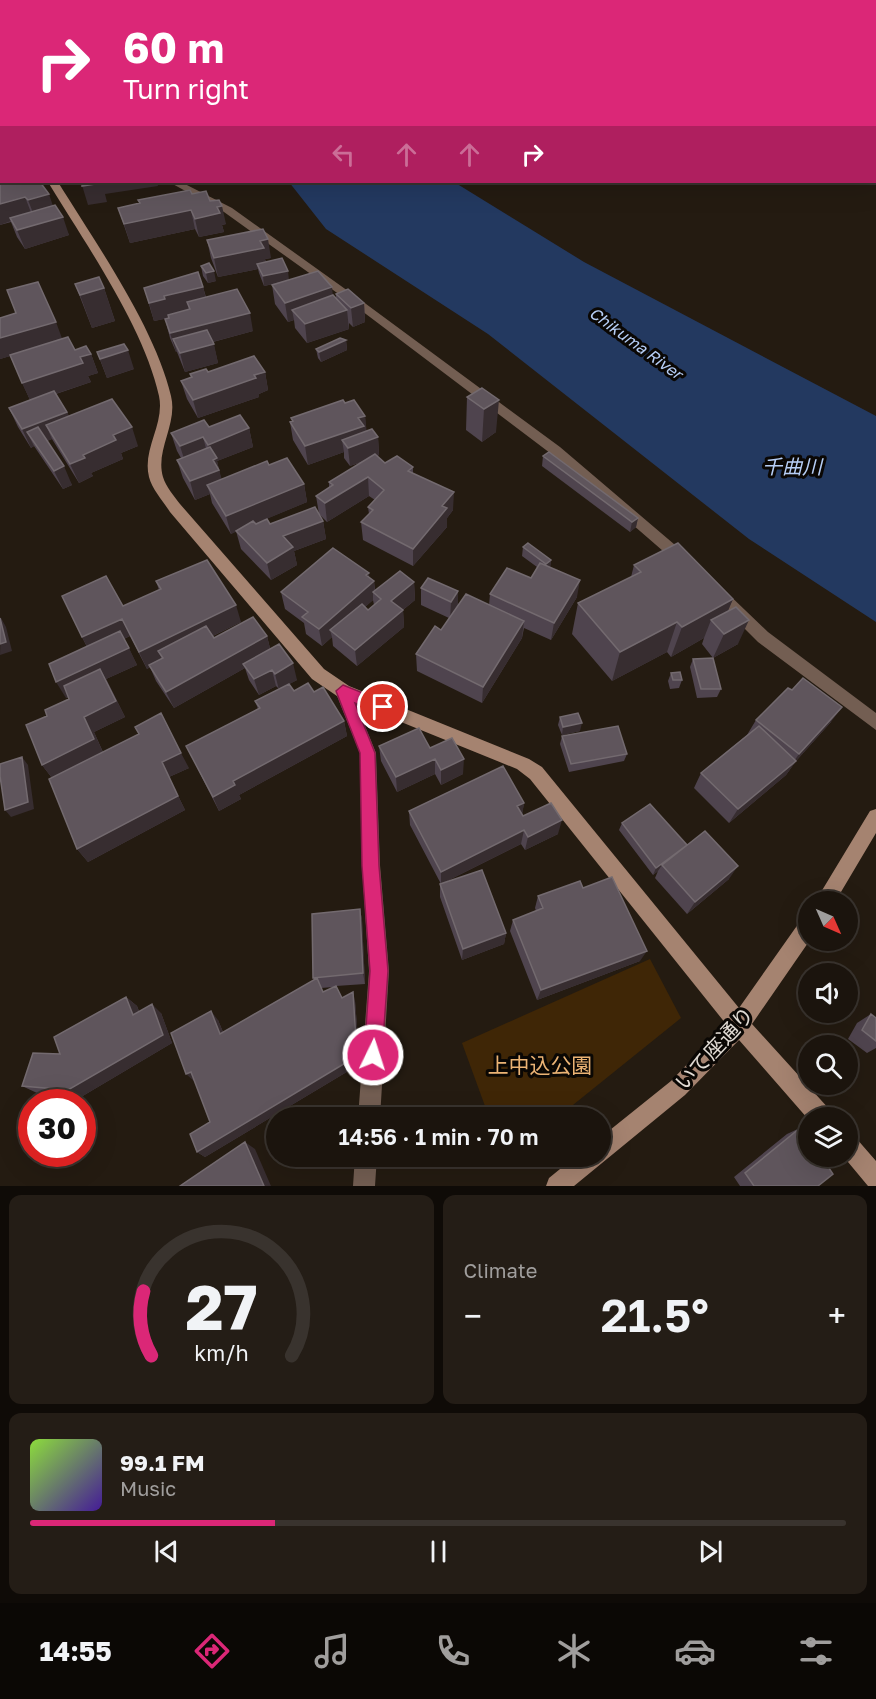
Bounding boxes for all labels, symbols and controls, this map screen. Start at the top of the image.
text: 60 m [123,22,224,72]
icon: right [24,24,102,102]
text: Turn right [123,73,249,105]
icon: left [327,138,360,171]
icon: ahead [390,138,423,171]
icon: ahead [453,138,486,171]
icon: right [516,138,549,171]
water label: Chikuma River [586,303,689,385]
water label: 千曲川 [762,454,824,478]
pin [357,681,408,732]
icon: arrive [366,690,399,723]
north arrow [798,891,858,951]
map controls [798,891,858,1167]
button: sound [798,963,858,1023]
street label: いて座通り [669,1001,759,1095]
position arrow [341,1023,405,1087]
button: search [798,1035,858,1095]
park label: 上中込公園 [488,1052,593,1078]
speed limit sign: 30 [18,1089,96,1167]
button: layers [798,1107,858,1167]
text: 14:56 · 1 min · 70 m [338,1123,539,1150]
text: Climate [464,1258,537,1282]
text: 27 [185,1269,257,1344]
text: 21.5° [601,1288,709,1342]
text: − [464,1296,482,1335]
text: + [828,1296,846,1335]
text: km/h [194,1341,249,1367]
text: 99.1 FM [120,1449,204,1476]
text: Music [120,1476,176,1500]
icon: previous [150,1535,183,1568]
icon: pause [422,1535,455,1568]
icon: next [694,1535,727,1568]
icon: directions [191,1630,233,1672]
icon: music [311,1630,353,1672]
icon: phone [432,1630,474,1672]
icon: climate [553,1630,595,1672]
icon: car [674,1630,716,1672]
icon: filters [795,1630,837,1672]
text: 14:55 [39,1635,112,1667]

